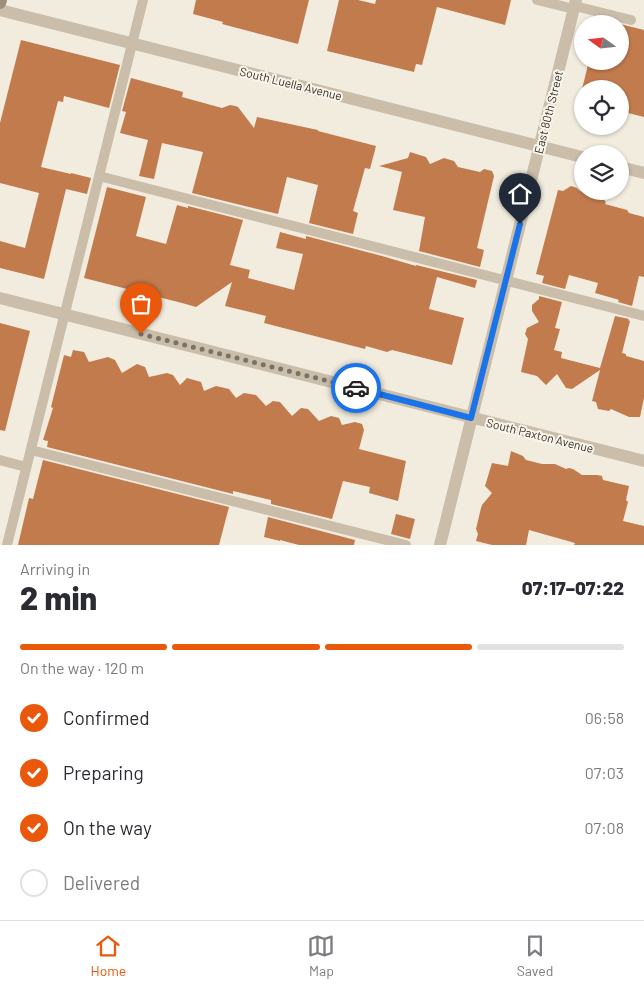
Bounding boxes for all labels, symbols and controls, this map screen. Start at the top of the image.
north arrow [574,15,629,70]
map controls [574,15,629,200]
street label: South Luella Avenue [238,63,344,103]
street label: East 80th Street [531,69,565,155]
button: locate [574,80,629,135]
button: layers [574,145,629,200]
pin [499,173,541,224]
icon: home [506,180,534,208]
pin [120,283,162,334]
icon: bag [127,290,155,318]
courier [331,363,381,413]
icon: car [342,374,370,402]
street label: South Paxton Avenue [485,415,595,455]
text: Arriving in [20,559,90,578]
text: 07:17–07:22 [522,576,624,599]
text: 2 min [20,578,97,616]
text: On the way · 120 m [20,658,144,677]
icon: check [20,704,48,732]
text: Confirmed [63,706,150,729]
text: 06:58 [585,708,624,727]
icon: check [20,759,48,787]
text: Preparing [63,761,144,784]
text: 07:03 [585,763,624,782]
icon: check [20,814,48,842]
text: On the way [63,816,152,839]
text: 07:08 [585,818,624,837]
text: Delivered [63,871,140,894]
tab: Home [91,932,126,979]
tab: Map [307,932,335,979]
tab: Saved [517,932,553,979]

